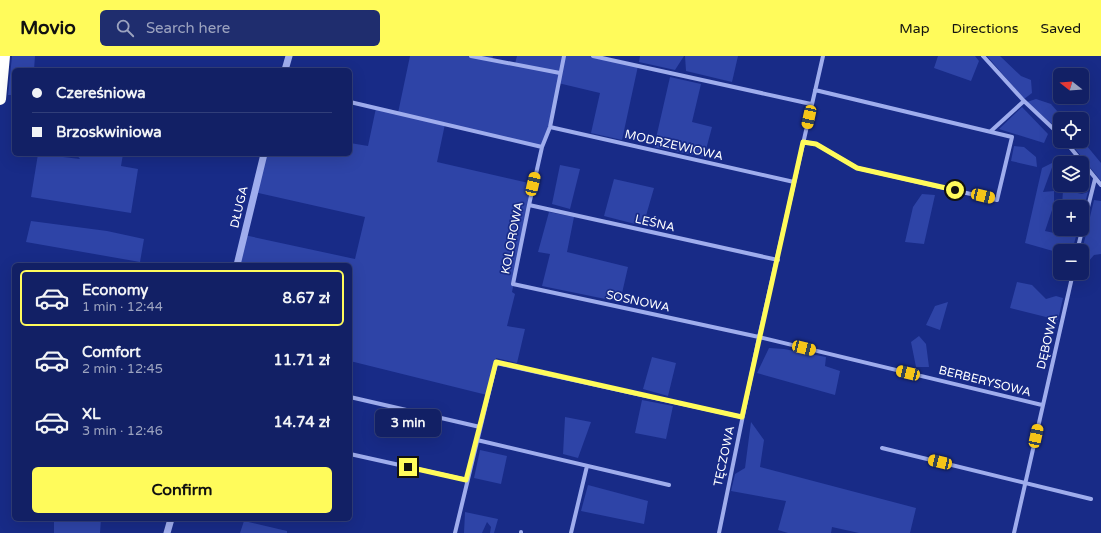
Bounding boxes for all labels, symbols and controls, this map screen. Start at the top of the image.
search box [100,10,380,46]
text: Movio [20,17,76,39]
icon: search [114,17,136,39]
text: Search here [146,19,230,37]
text: Map [899,20,930,37]
text: Directions [952,20,1019,37]
text: Saved [1041,20,1081,37]
north arrow [1053,68,1089,104]
map controls [1053,68,1089,280]
text: Czereśniowa [56,84,146,102]
car [801,104,817,130]
button: locate [1053,112,1089,148]
text: Brzoskwiniowa [56,123,162,141]
street label: MODRZEWIOWA [623,127,725,163]
button: layers [1053,156,1089,192]
car [524,171,542,197]
route start [946,181,964,199]
street label: DŁUGA [227,184,251,229]
car [970,187,996,205]
button: + [1053,200,1089,236]
street label: KOLOROWA [498,201,526,275]
street label: LEŚNA [634,212,676,234]
button: − [1053,244,1089,280]
icon: car [34,280,70,316]
text: Economy [82,281,148,299]
street label: SOSNOWA [605,287,671,315]
text: 8.67 zł [283,289,330,307]
text: 1 min · 12:44 [82,299,163,315]
street label: DĘBOWA [1034,313,1060,371]
car [791,339,817,357]
icon: car [34,342,70,378]
text: Comfort [82,343,141,361]
text: 11.71 zł [273,351,330,369]
text: 2 min · 12:45 [82,361,163,377]
street label: BERBERYSOWA [937,363,1033,399]
car [895,364,921,382]
icon: car [34,404,70,440]
text: XL [82,405,101,423]
callout: 3 min [375,409,441,437]
text: 14.74 zł [273,413,330,431]
text: 3 min [391,415,425,431]
text: 3 min · 12:46 [82,423,163,439]
car [1028,423,1044,449]
street label: TĘCZOWA [711,424,737,488]
car [927,453,953,471]
route end [399,458,417,476]
button: Confirm [32,467,332,513]

